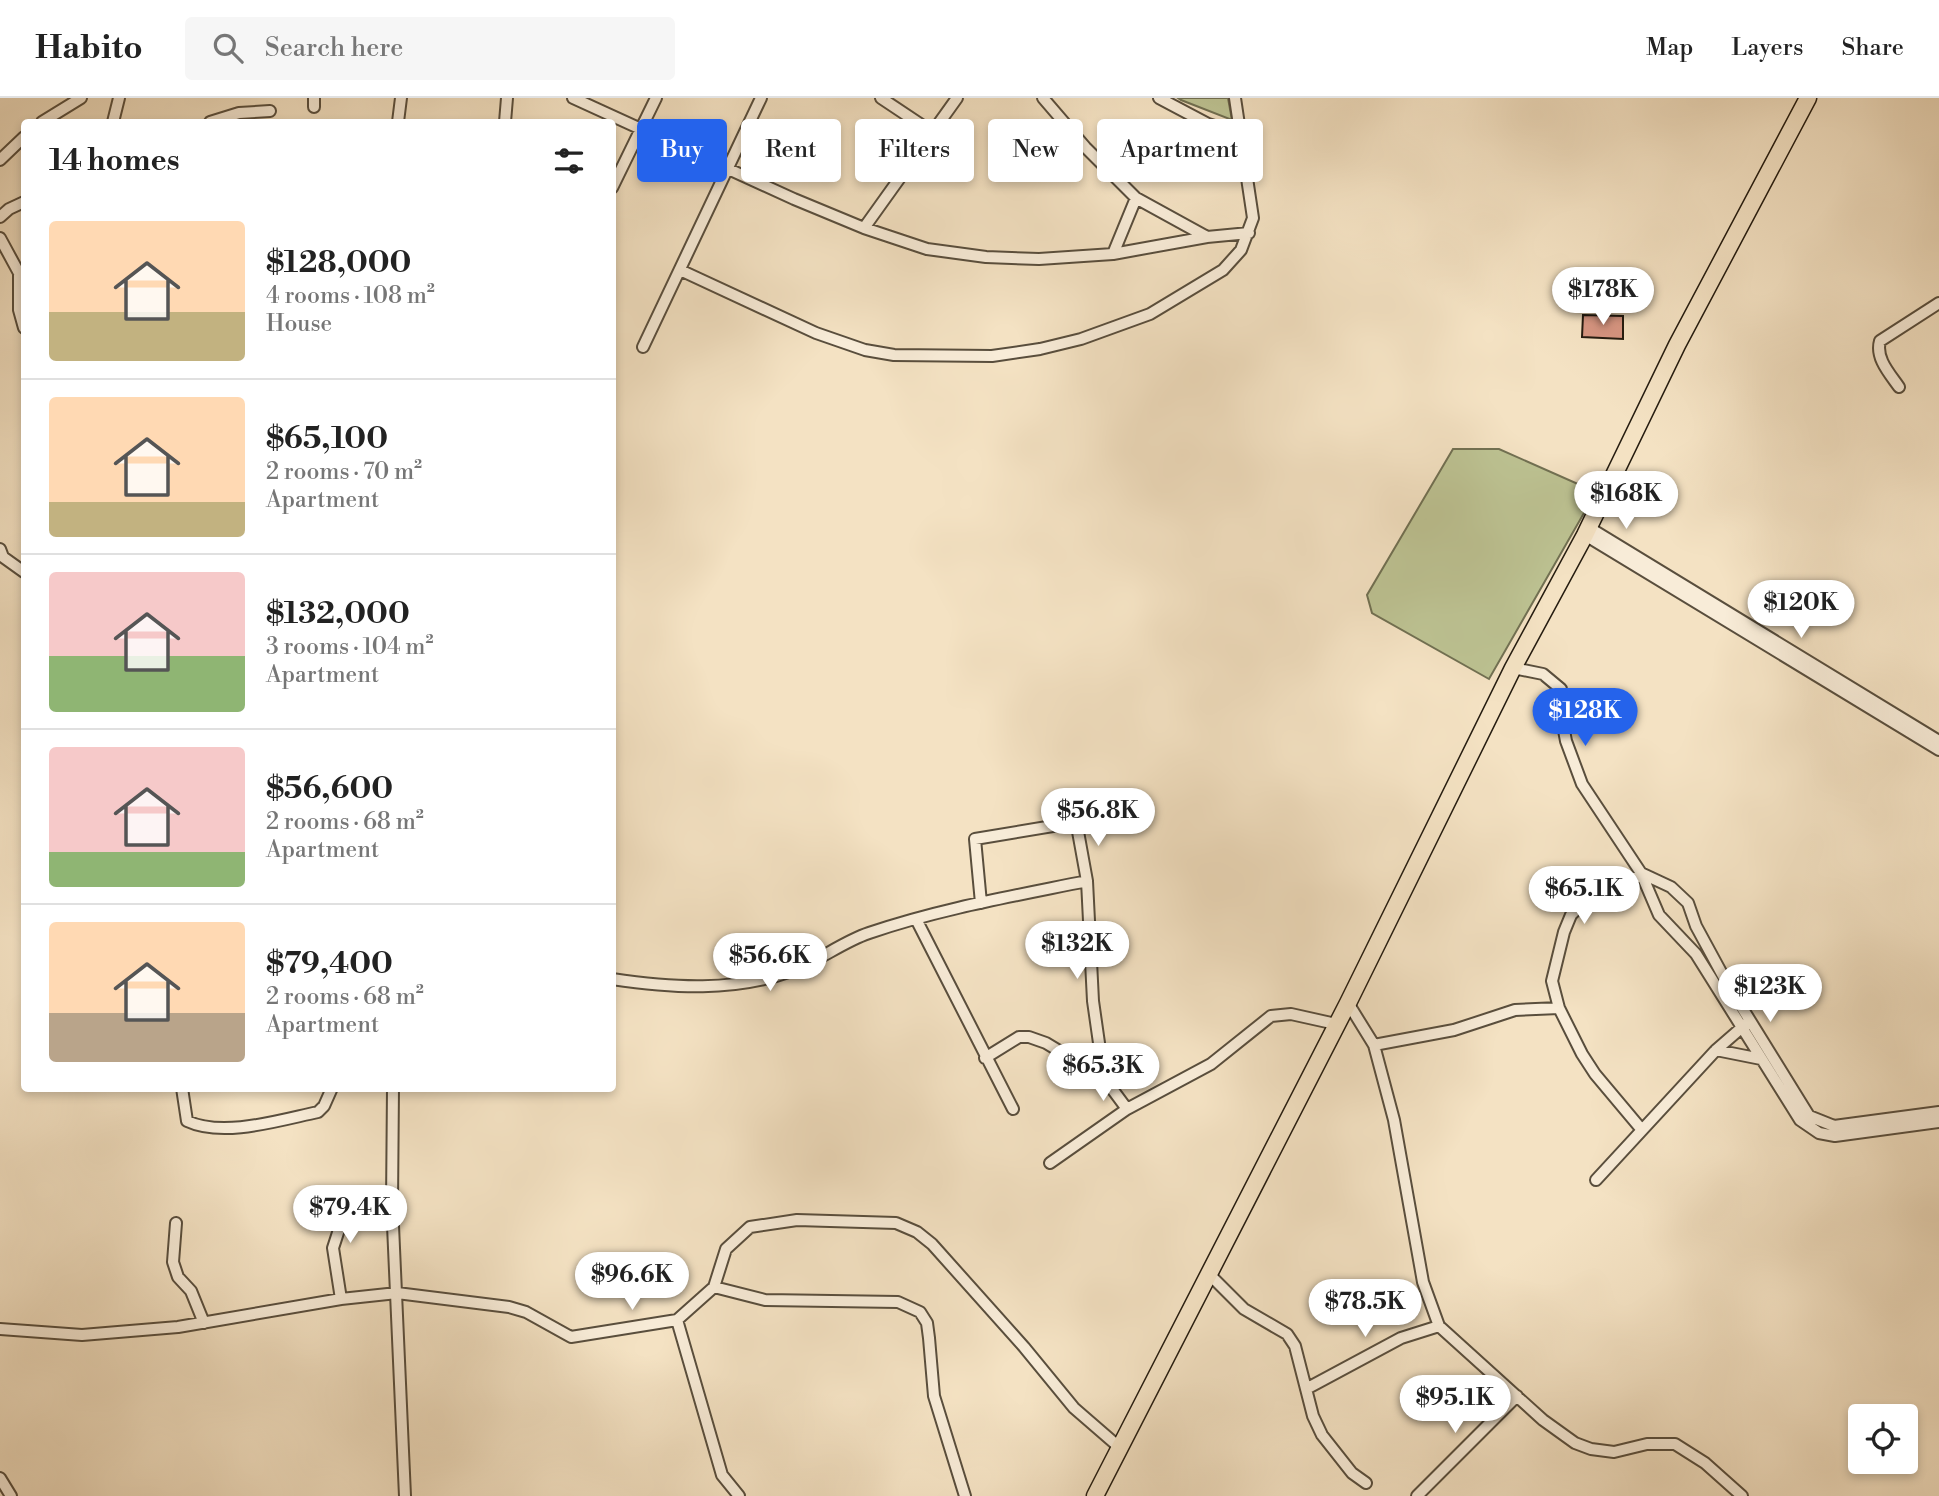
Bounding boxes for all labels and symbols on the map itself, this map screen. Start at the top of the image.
pin: $178K [1554,268,1652,327]
pin: $168K [1577,472,1675,531]
pin: $120K [1752,580,1850,640]
pin: $128K [1536,688,1634,748]
pin: $56.8K [1041,788,1155,848]
pin: $65.1K [1527,866,1641,926]
pin: $132K [1028,922,1126,981]
pin: $56.6K [713,934,827,993]
pin: $123K [1721,964,1819,1024]
pin: $65.3K [1046,1044,1160,1103]
pin: $79.4K [293,1186,407,1245]
pin: $96.6K [575,1252,689,1312]
pin: $78.5K [1308,1280,1422,1339]
pin: $95.1K [1398,1376,1512,1435]

